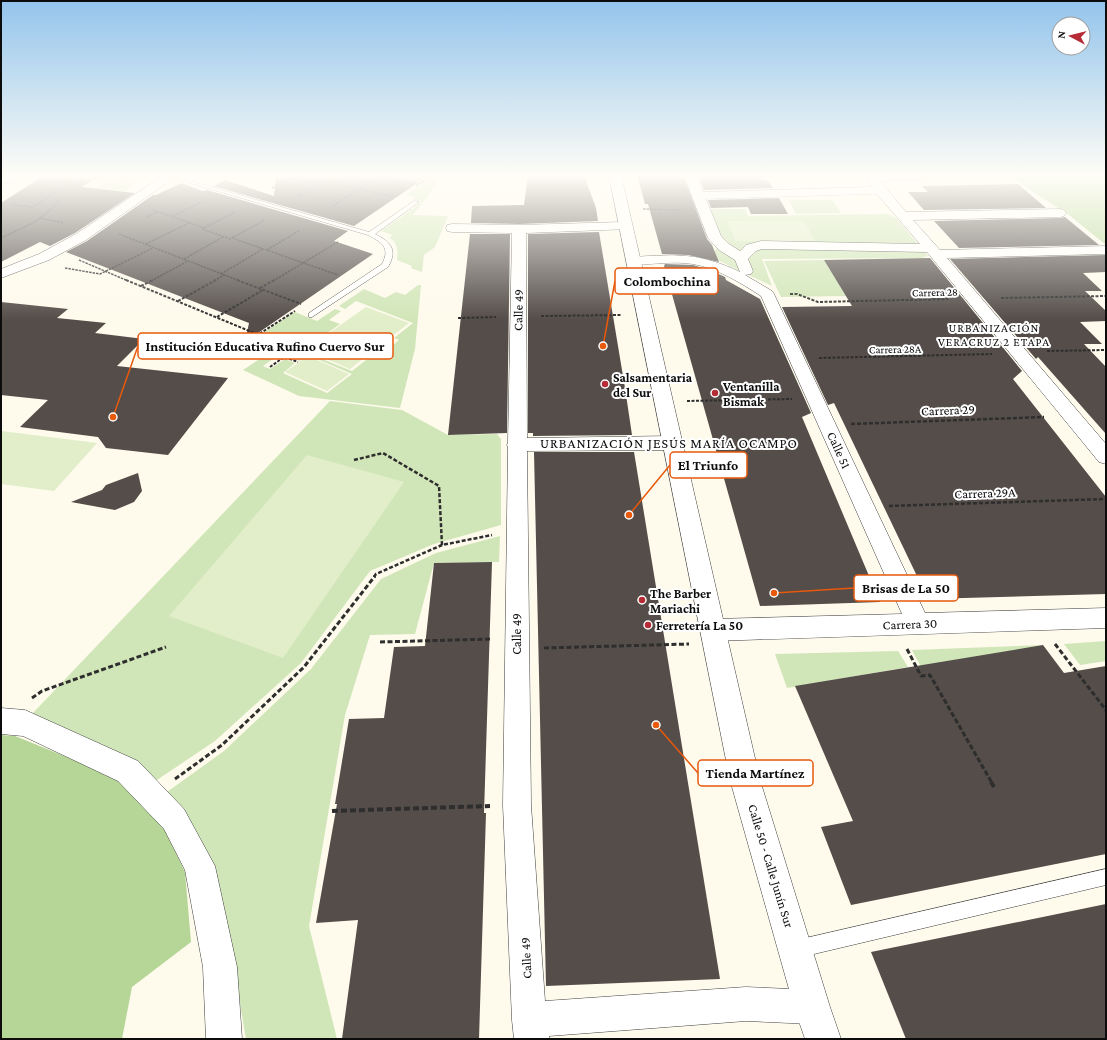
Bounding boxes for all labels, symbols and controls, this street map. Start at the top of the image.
north arrow [1051,16,1091,56]
text: N [1055,30,1068,39]
callout: Colombochina [615,268,718,294]
text: Colombochina [623,273,711,289]
street label: Carrera 28 [912,286,958,298]
street label: Calle 49 [510,289,526,331]
district label: URBANIZACIÓN VERACRUZ 2 ETAPA [938,321,1050,349]
callout: Institución Educativa Rufino Cuervo Sur [138,333,393,359]
text: Institución Educativa Rufino Cuervo Sur [146,338,385,354]
street label: Carrera 28A [869,343,922,355]
place label: Salsamentaria del Sur [613,370,693,400]
marker: Salsamentaria del Sur [600,379,610,389]
place label: Ventanilla Bismak [722,379,780,409]
marker: Ventanilla Bismak [710,388,720,398]
street label: Carrera 29 [921,402,975,418]
street label: Calle 51 [824,429,854,471]
district label: URBANIZACIÓN JESÚS MARÍA OCAMPO [540,435,798,451]
callout: El Triunfo [670,452,747,478]
text: El Triunfo [678,457,738,473]
street label: Carrera 29A [954,484,1016,502]
callout: Brisas de La 50 [854,575,958,601]
text: Brisas de La 50 [862,580,950,596]
place label: The Barber Mariachi [650,586,712,616]
marker: The Barber Mariachi [637,595,647,605]
street label: Calle 49 [509,613,524,655]
street label: Carrera 30 [882,616,938,632]
place label: Ferretería La 50 [656,618,743,633]
marker: Ferretería La 50 [643,620,653,630]
callout: Tienda Martínez [698,760,813,786]
text: Tienda Martínez [706,765,805,781]
street label: Calle 50 - Calle Junín Sur [745,802,797,930]
street label: Calle 49 [517,937,535,979]

